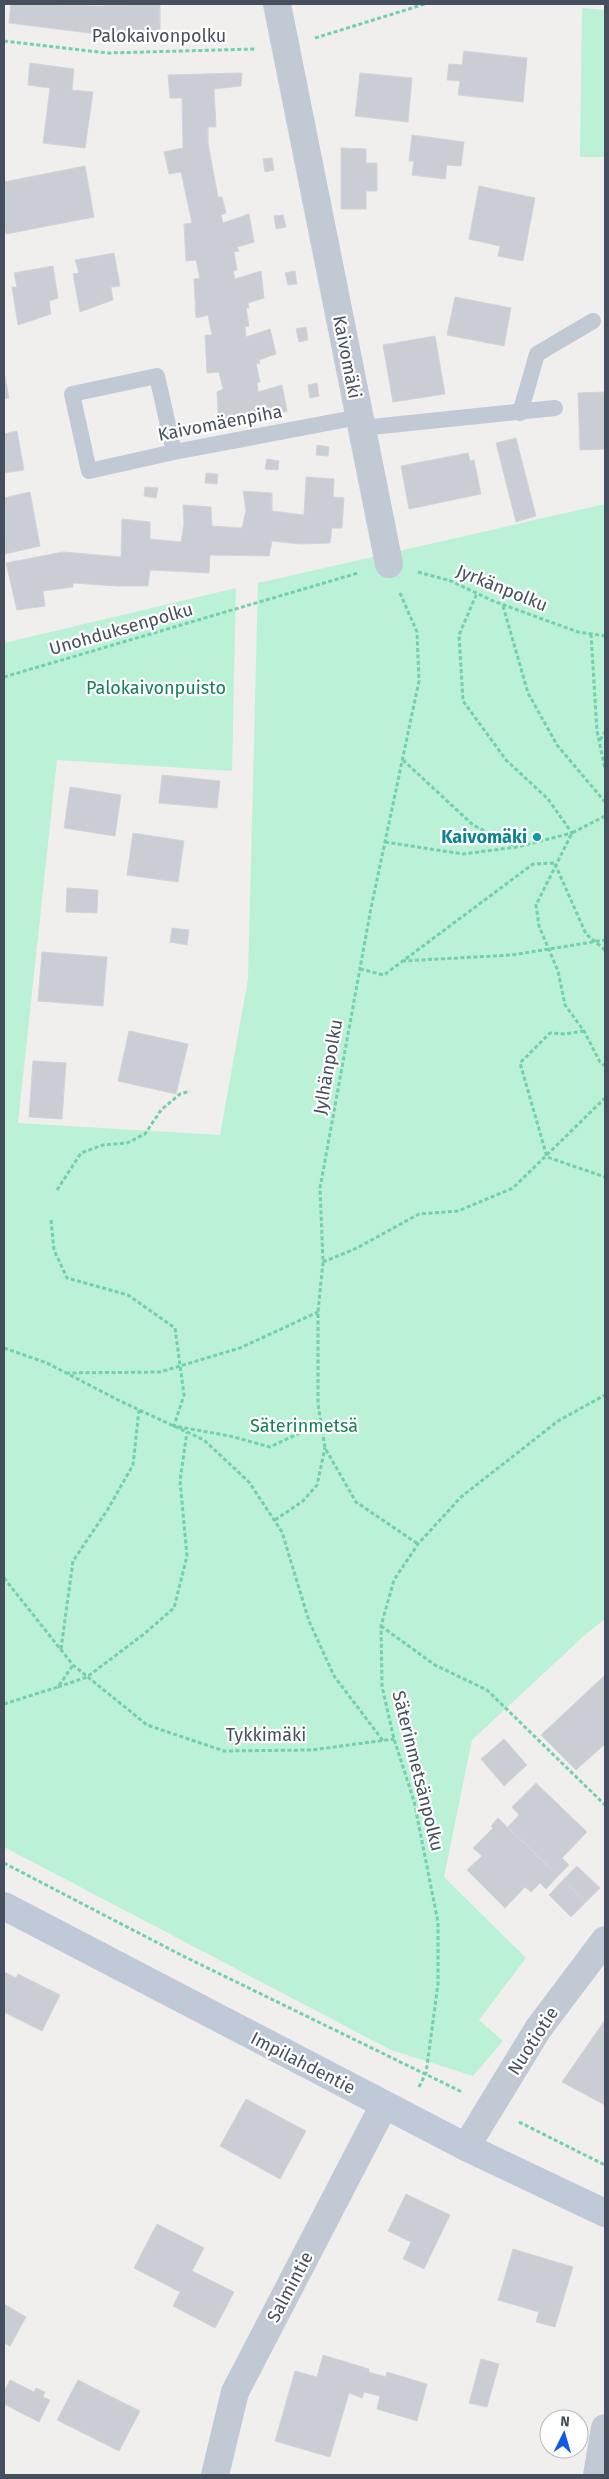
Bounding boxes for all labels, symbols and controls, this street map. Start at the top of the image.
street label: Palokaivonpolku [92,25,226,47]
street label: Kaivomäki [328,314,366,400]
street label: Kaivomäenpiha [156,400,284,446]
street label: Jyrkänpolku [453,560,551,616]
street label: Unohduksenpolku [46,598,196,660]
park label: Palokaivonpuisto [86,677,226,699]
place label: Kaivomäki [441,826,527,848]
marker: Kaivomäki [531,831,543,843]
street label: Jylhänpolku [309,1018,347,1116]
park label: Säterinmetsä [250,1415,358,1437]
street label: Säterinmetsänpolku [387,1689,449,1853]
street label: Tykkimäki [226,1724,306,1746]
street label: Nuotiotie [503,2003,563,2079]
street label: Impilahdentie [247,2027,359,2099]
street label: Salmintie [262,2248,318,2326]
north arrow [539,2409,589,2459]
text: N [560,2413,570,2430]

